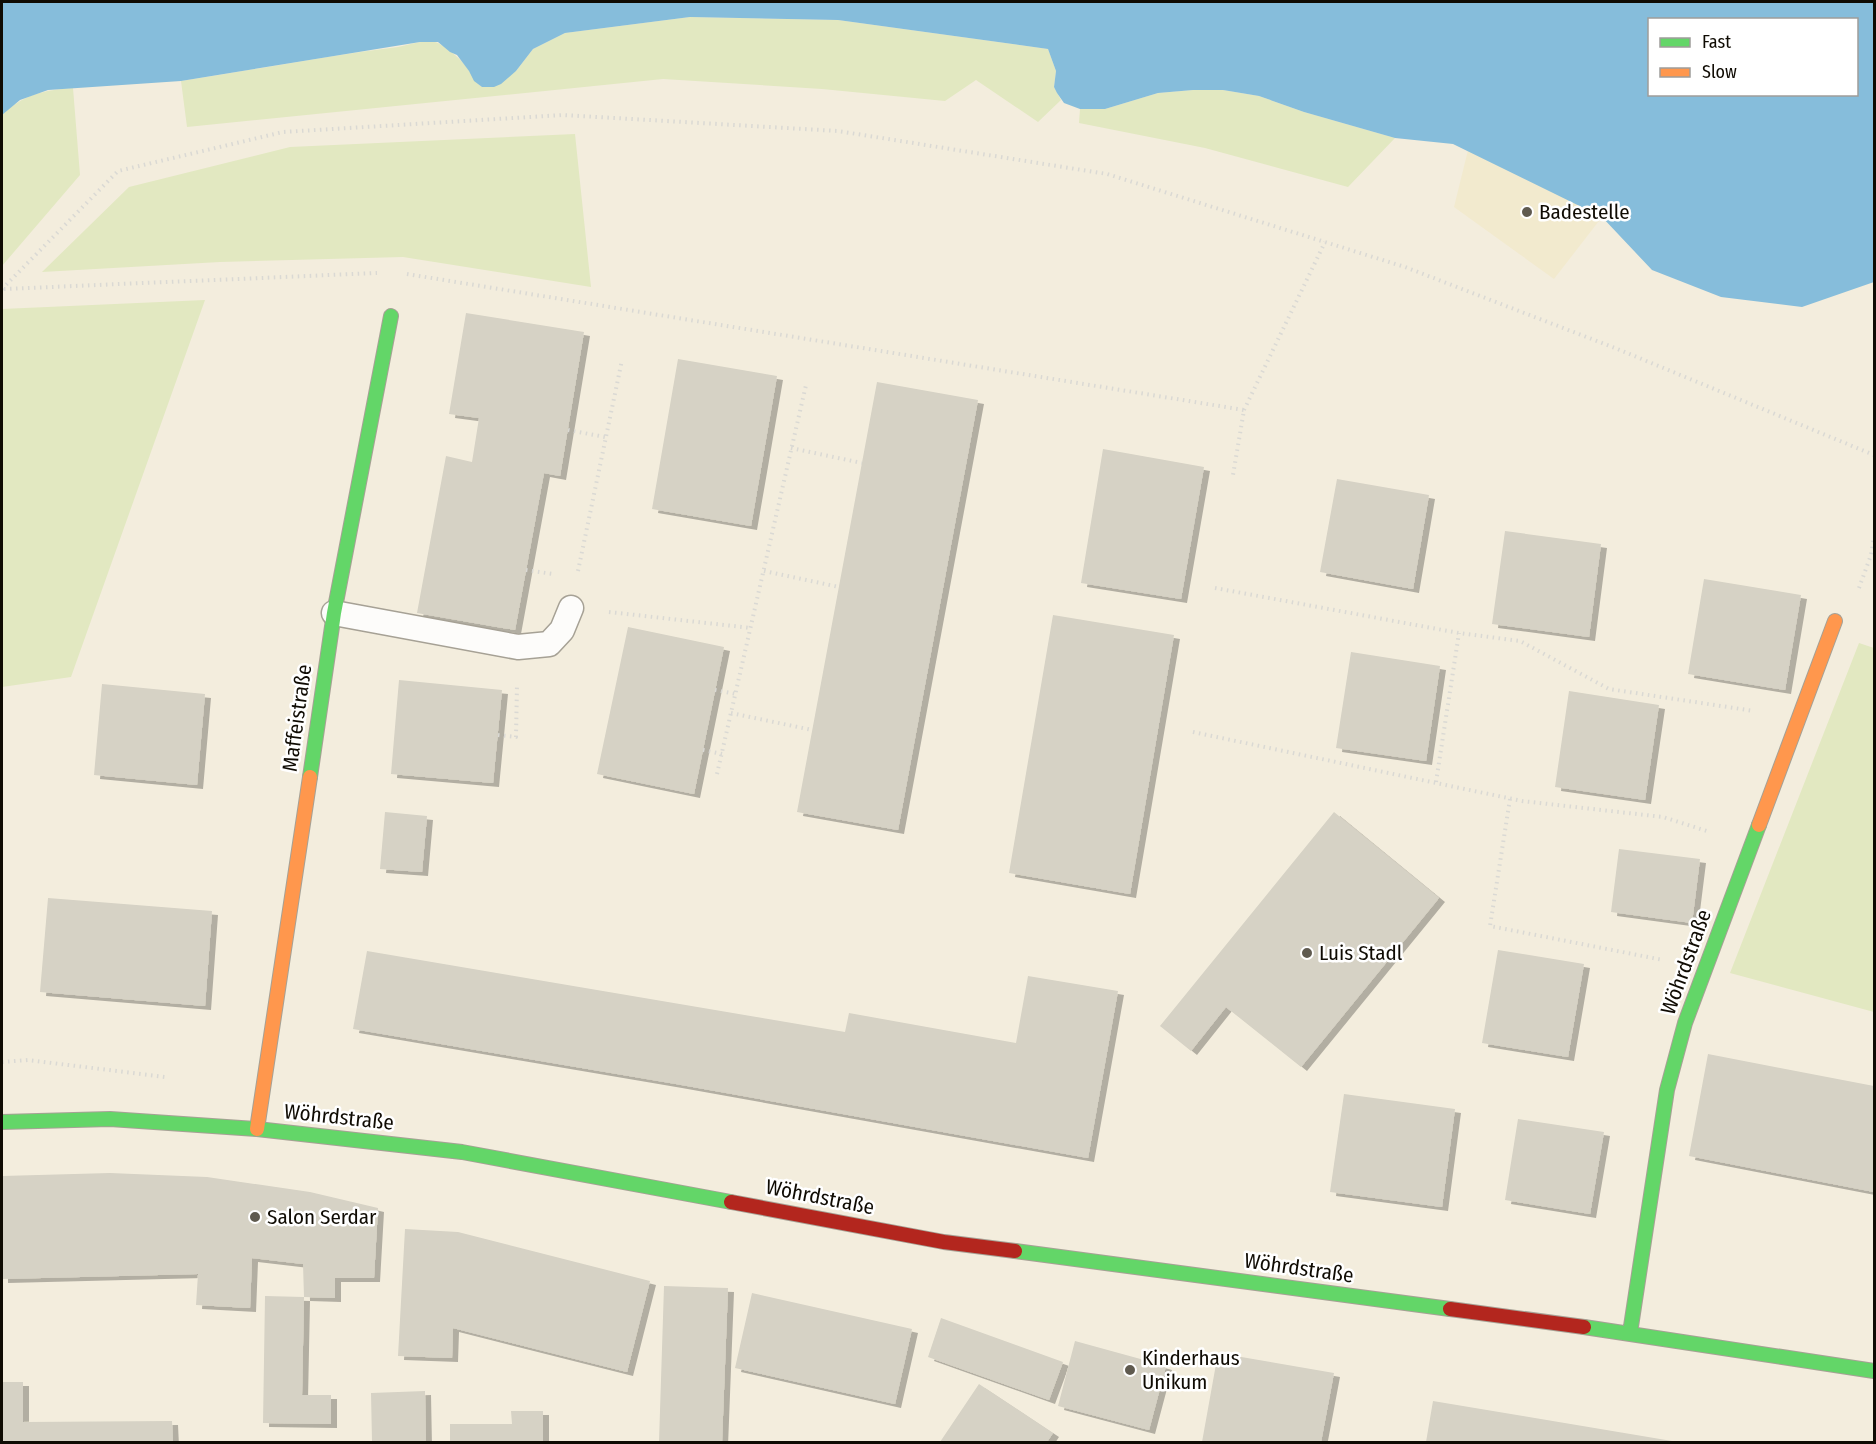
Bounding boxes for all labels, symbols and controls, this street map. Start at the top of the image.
legend [1648,18,1858,96]
text: Fast [1702,31,1731,53]
text: Slow [1702,61,1737,83]
place label: Badestelle [1539,199,1630,225]
marker: Badestelle [1520,205,1534,219]
street label: Maffeistraße [277,663,317,773]
street label: Wöhrdstraße [1655,906,1717,1018]
place label: Luis Stadl [1319,940,1403,966]
marker: Luis Stadl [1300,946,1314,960]
street label: Wöhrdstraße [283,1098,395,1136]
street label: Wöhrdstraße [764,1174,876,1220]
place label: Salon Serdar [267,1204,377,1230]
marker: Salon Serdar [248,1210,262,1224]
street label: Wöhrdstraße [1243,1247,1355,1289]
place label: Kinderhaus Unikum [1142,1345,1240,1395]
marker: Kinderhaus Unikum [1123,1363,1137,1377]

